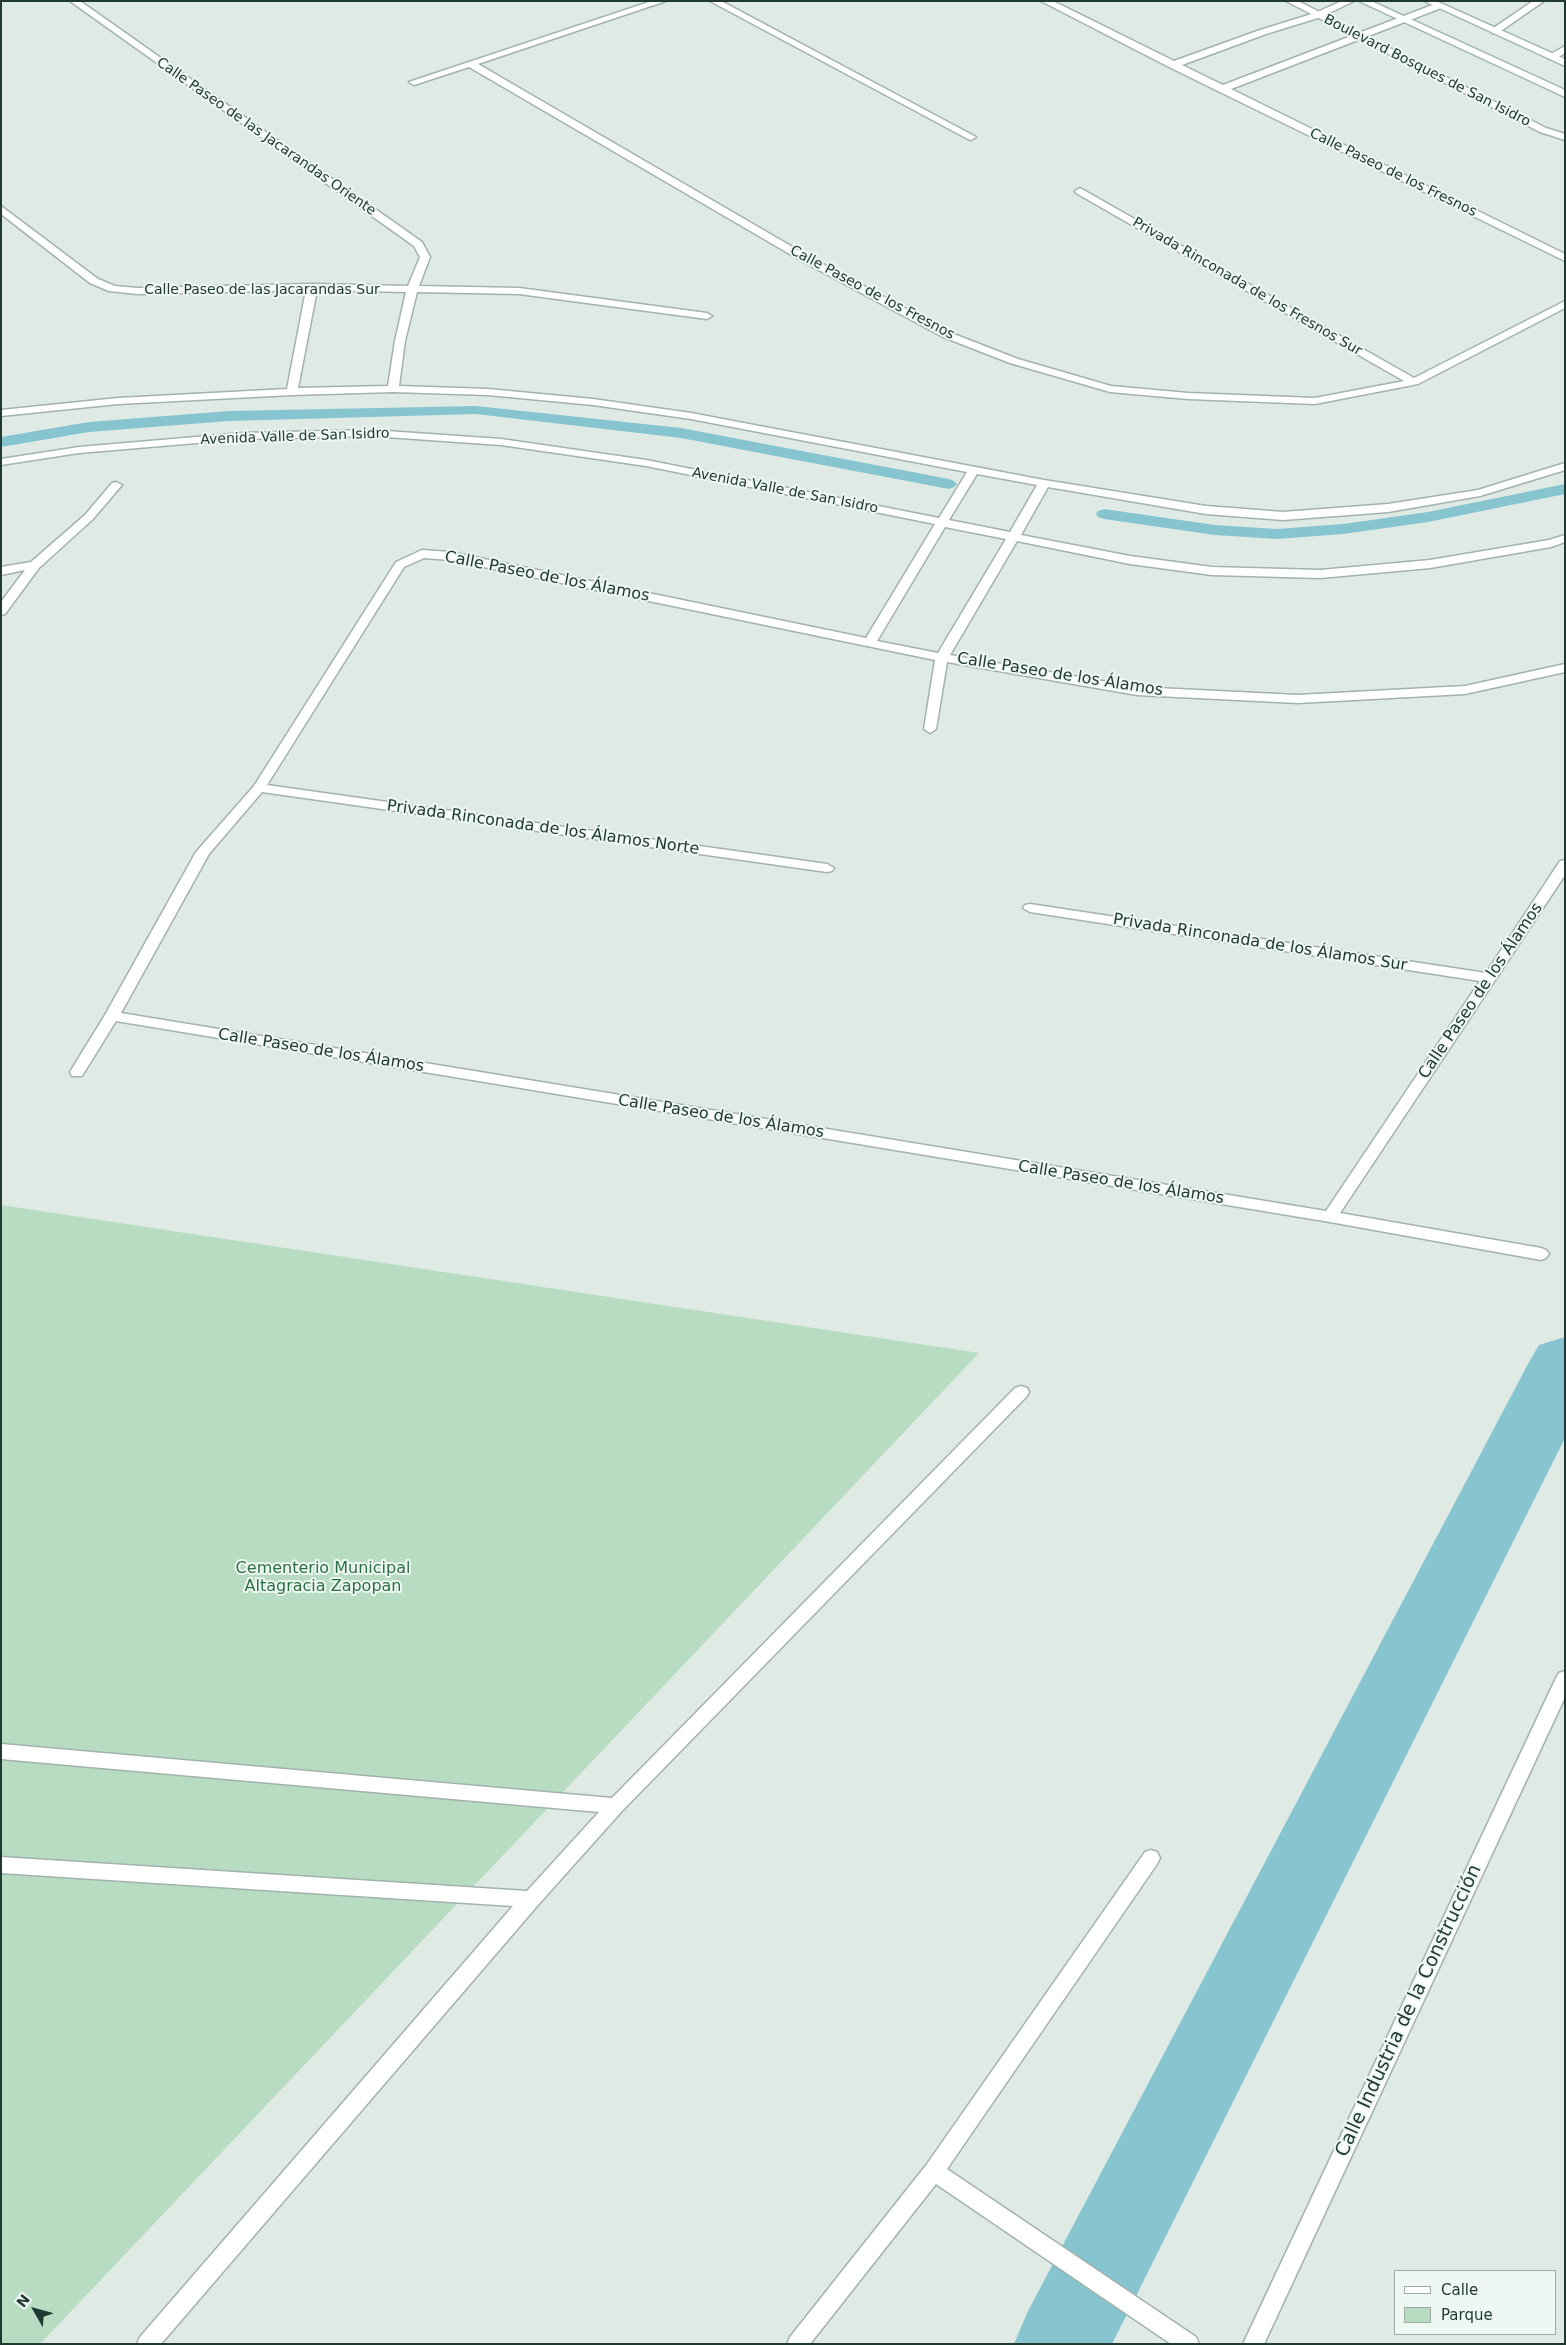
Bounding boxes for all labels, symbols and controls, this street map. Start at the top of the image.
street label: Boulevard Bosques de San Isidro [1321,11,1533,131]
street label: Calle Paseo de las Jacarandas Oriente [153,54,379,220]
street label: Calle Paseo de los Fresnos [1307,125,1479,221]
street label: Privada Rinconada de los Fresnos Sur [1129,214,1365,360]
street label: Calle Paseo de los Fresnos [787,242,957,344]
street label: Calle Paseo de las Jacarandas Sur [144,282,380,298]
street label: Avenida Valle de San Isidro [200,425,390,449]
street label: Avenida Valle de San Isidro [691,465,879,517]
street label: Calle Paseo de los Álamos [443,548,651,606]
street label: Calle Paseo de los Álamos [956,649,1164,701]
street label: Privada Rinconada de los Álamos Norte [386,797,700,859]
street label: Calle Paseo de los Álamos [1415,899,1547,1083]
street label: Privada Rinconada de los Álamos Sur [1112,910,1408,976]
street label: Calle Paseo de los Álamos [217,1025,425,1077]
street label: Calle Paseo de los Álamos [617,1091,825,1143]
street label: Calle Paseo de los Álamos [1017,1157,1225,1209]
park label: Cementerio Municipal Altagracia Zapopan [236,1559,410,1597]
street label: Calle Industria de la Construcción [1331,1861,1487,2161]
legend [1394,2270,1556,2335]
text: Calle [1441,2281,1478,2299]
north arrow [10,2285,60,2335]
text: N [13,2291,33,2310]
text: Parque [1441,2306,1493,2324]

